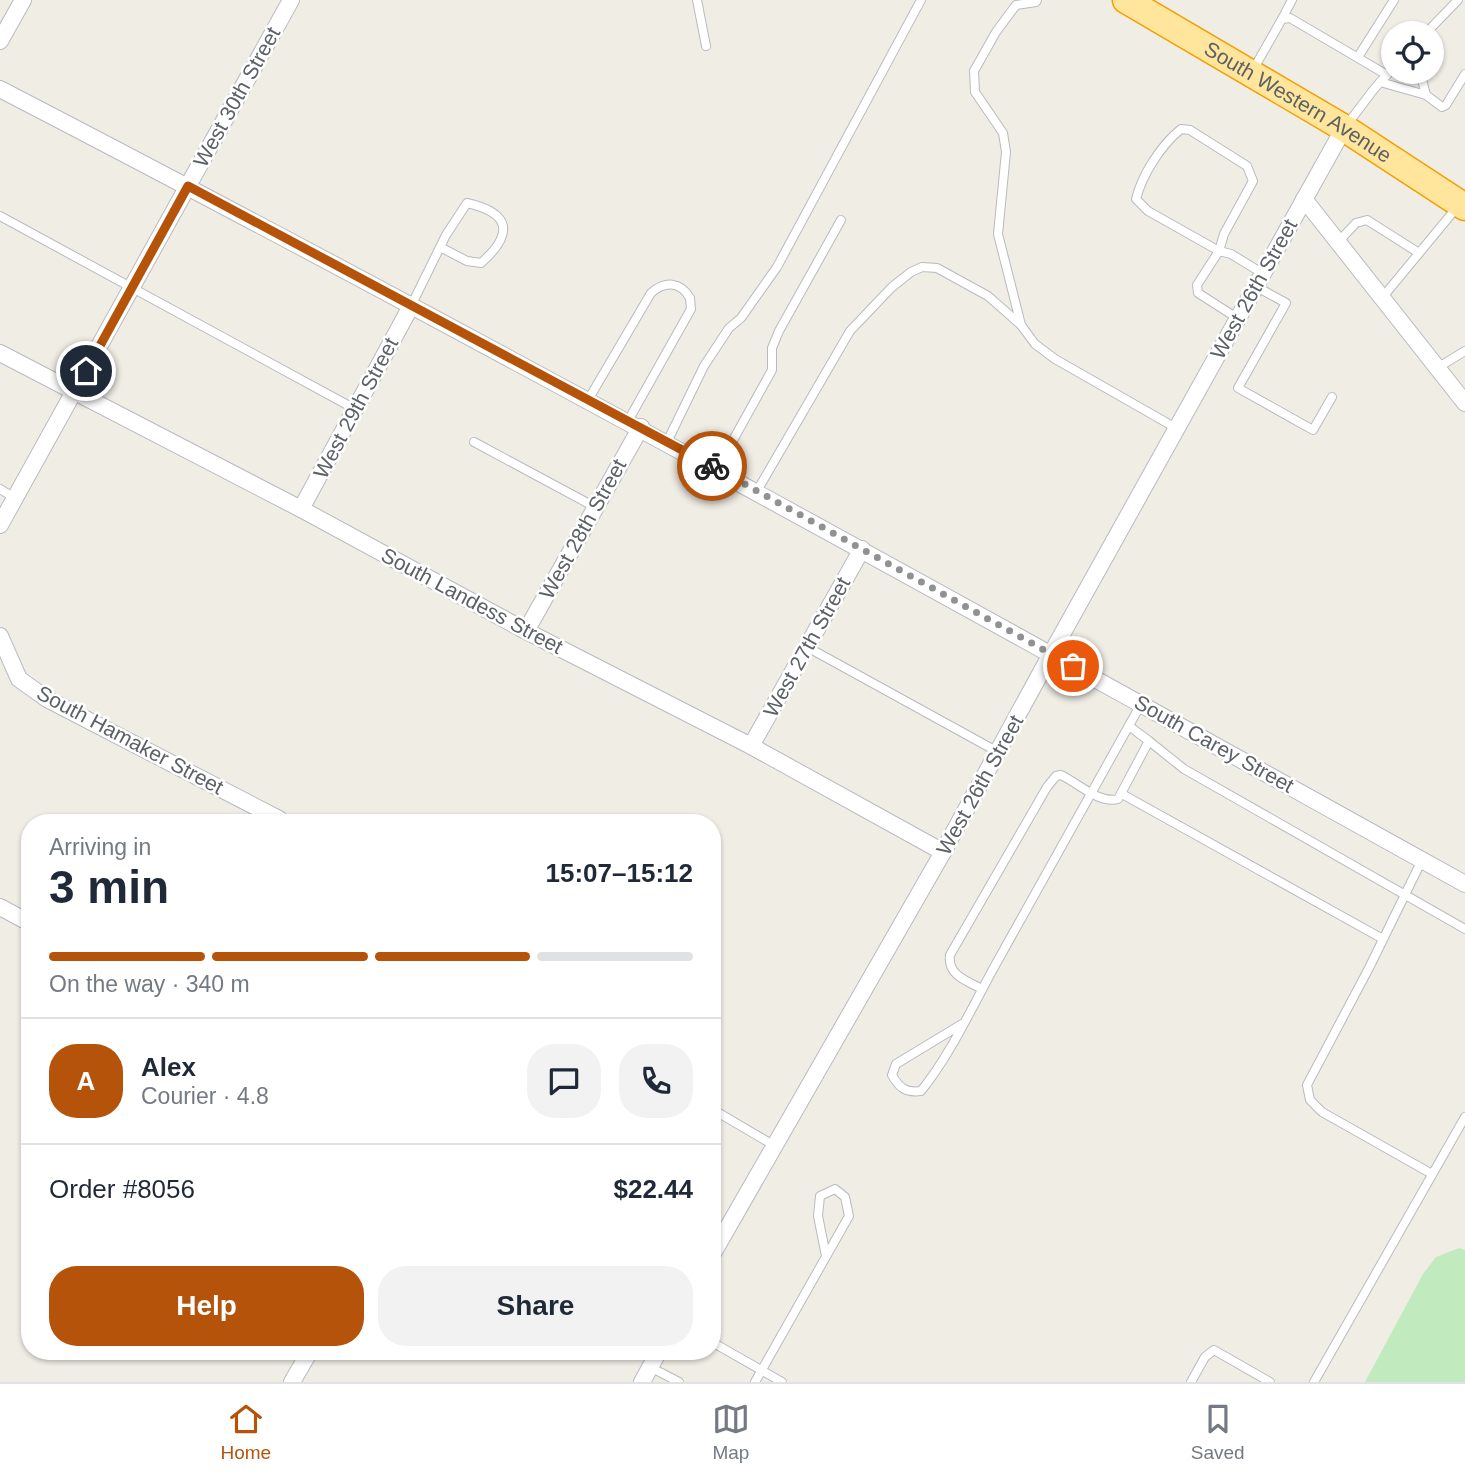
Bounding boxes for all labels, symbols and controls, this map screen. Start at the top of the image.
map controls [1381,21,1444,84]
button: locate [1381,21,1444,84]
street label: West 30th Street [189,23,285,171]
street label: South Western Avenue [1201,37,1396,167]
street label: West 26th Street [1206,215,1302,363]
street label: West 29th Street [309,333,402,482]
pin [56,341,116,401]
icon: home [67,352,105,390]
courier [677,431,747,501]
icon: bike [693,447,731,485]
street label: West 28th Street [535,455,631,603]
street label: South Landess Street [378,543,567,658]
street label: West 27th Street [759,573,855,721]
pin [1043,636,1103,696]
icon: bag [1054,647,1092,685]
street label: South Hamaker Street [33,681,228,799]
street label: South Carey Street [1131,690,1298,797]
street label: West 26th Street [932,711,1028,859]
text: Arriving in [49,834,151,860]
text: 15:07–15:12 [546,858,693,888]
text: 3 min [49,861,169,913]
text: On the way · 340 m [49,971,250,997]
button: chat [527,1044,601,1118]
button: phone [619,1044,693,1118]
text: Alex [141,1052,196,1082]
text: A [77,1066,95,1096]
text: Courier · 4.8 [141,1083,269,1109]
text: Order #8056 [49,1174,195,1204]
text: $22.44 [613,1174,693,1204]
button: Help [49,1266,364,1346]
button: Share [378,1266,693,1346]
tab: Home [220,1400,271,1464]
tab: Map [712,1400,750,1464]
tab: Saved [1191,1400,1245,1464]

